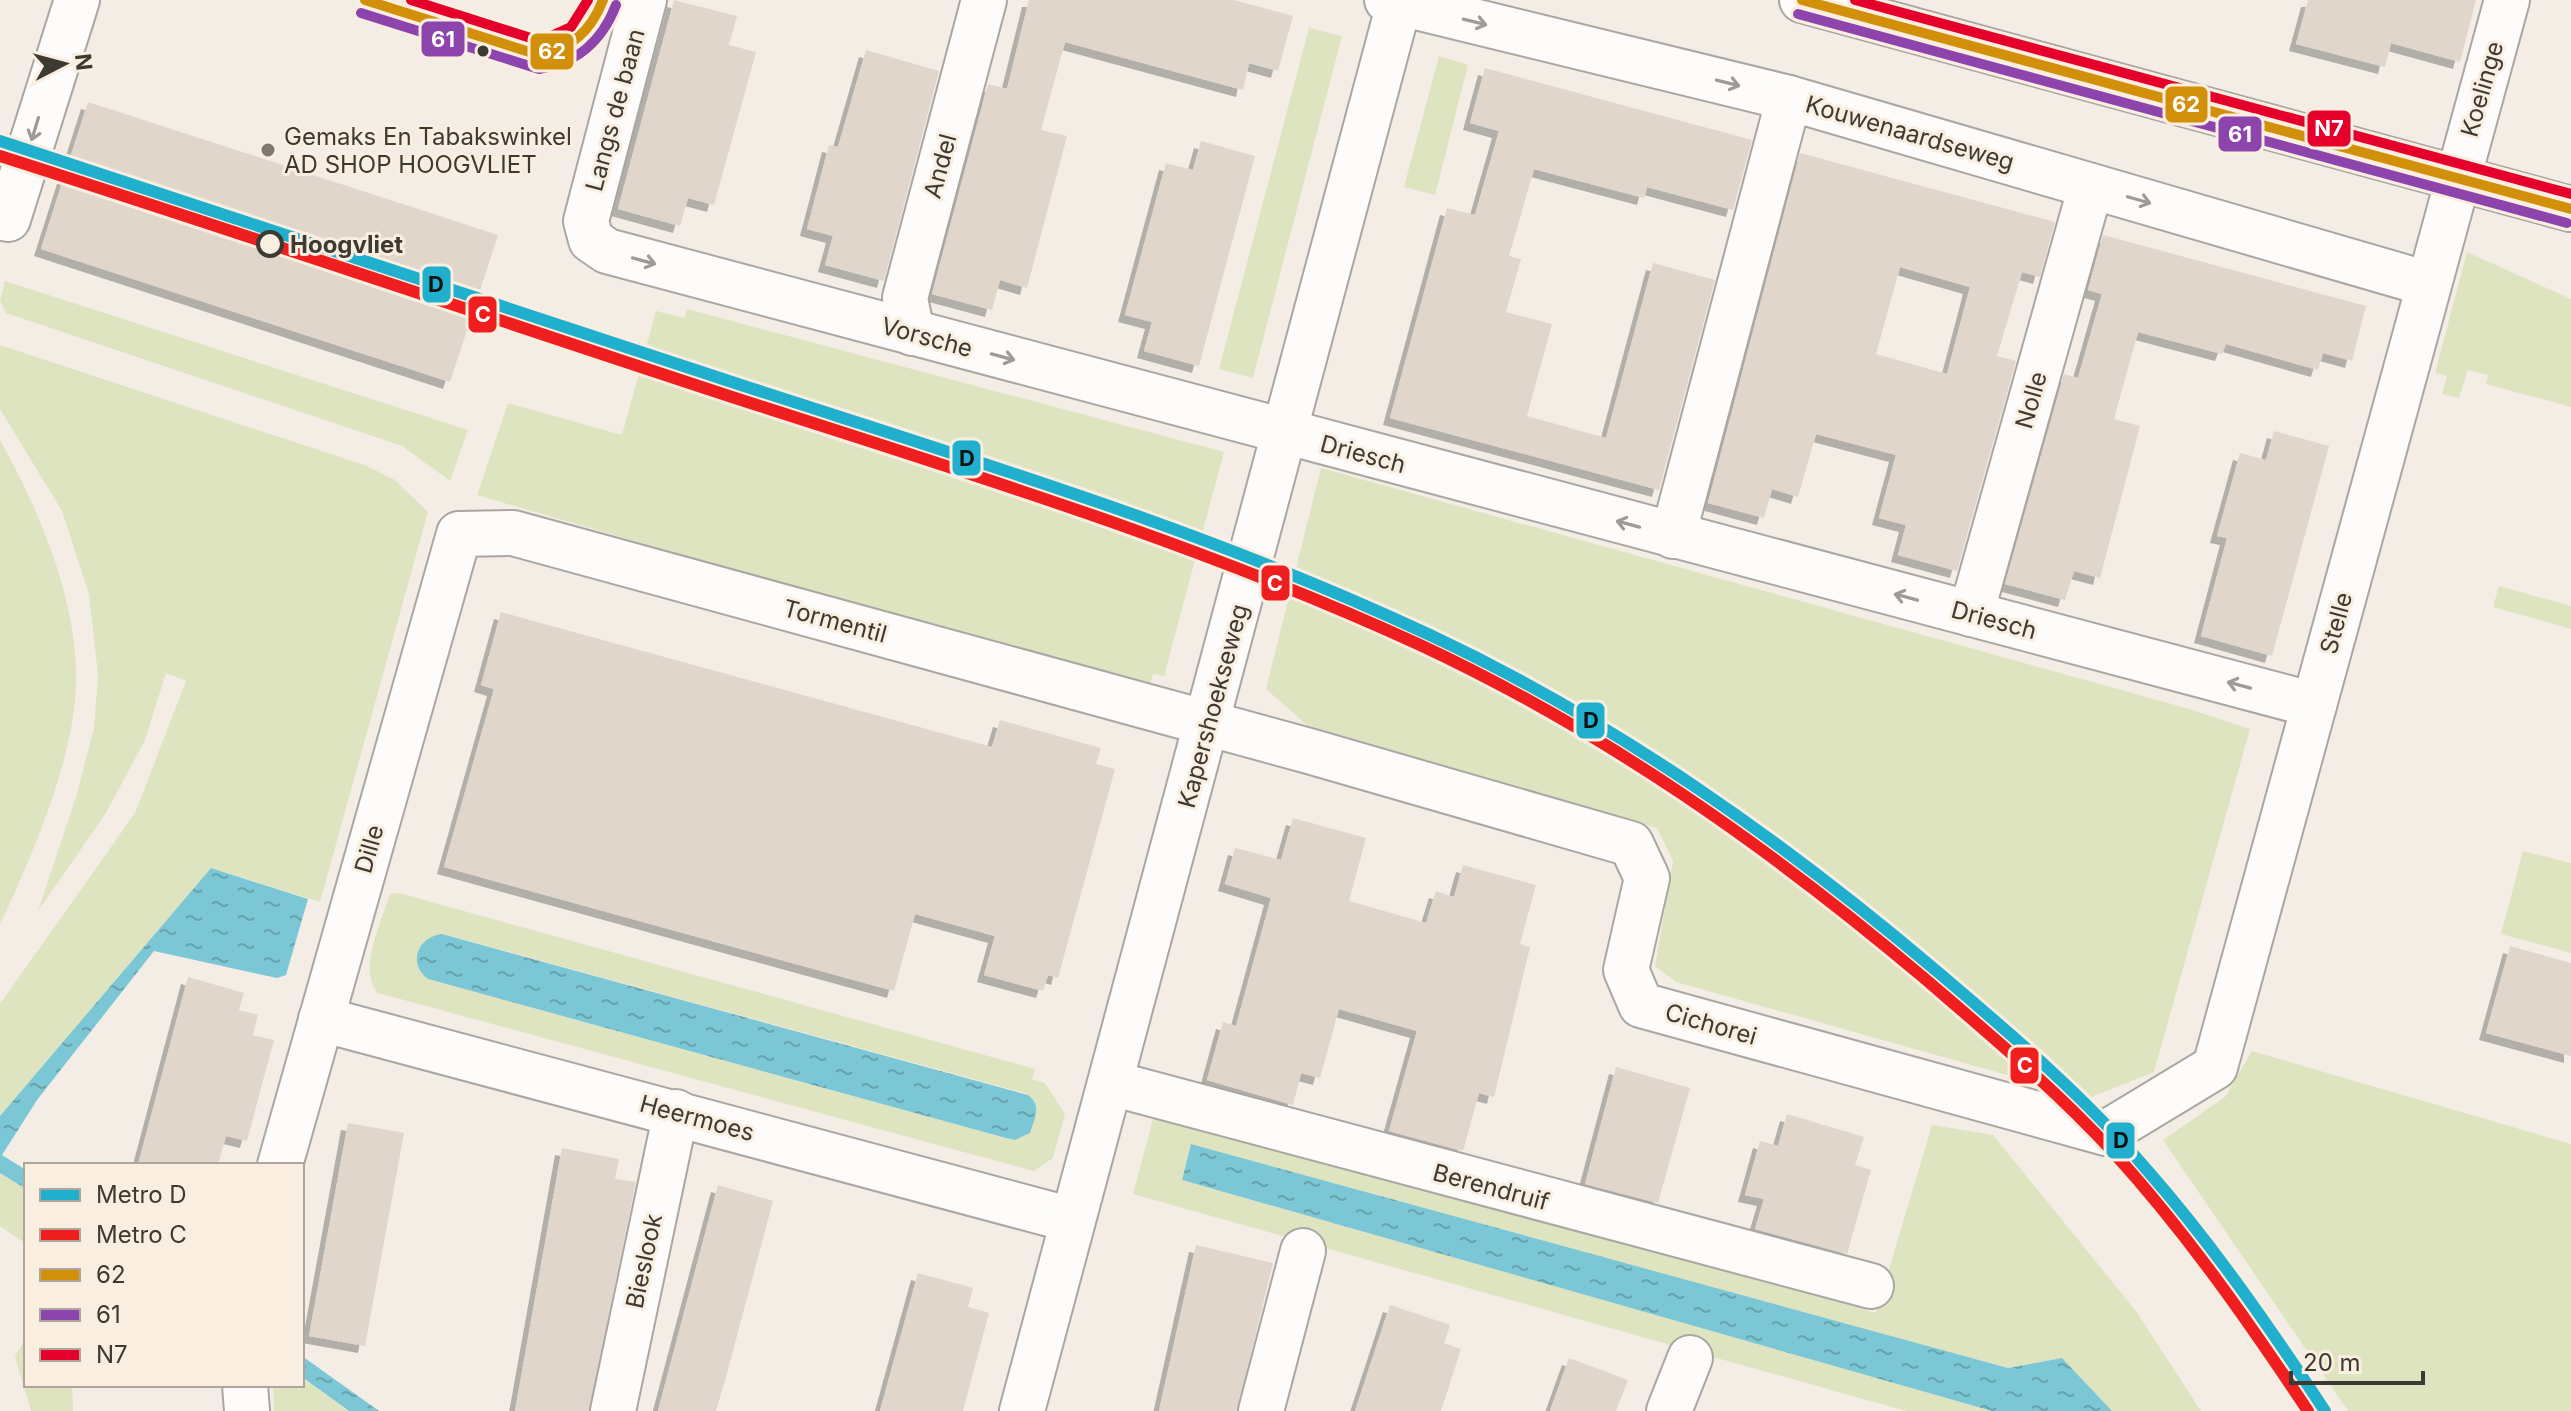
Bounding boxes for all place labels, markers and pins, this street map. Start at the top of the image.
unlabelled marker [475,43,491,59]
place label: Gemaks En Tabakswinkel AD SHOP HOOGVLIET [284,122,572,179]
marker: Gemaks En Tabakswinkel AD SHOP HOOGVLIET [259,141,277,159]
place label: Hoogvliet [290,230,403,259]
marker: Hoogvliet [257,231,283,257]

